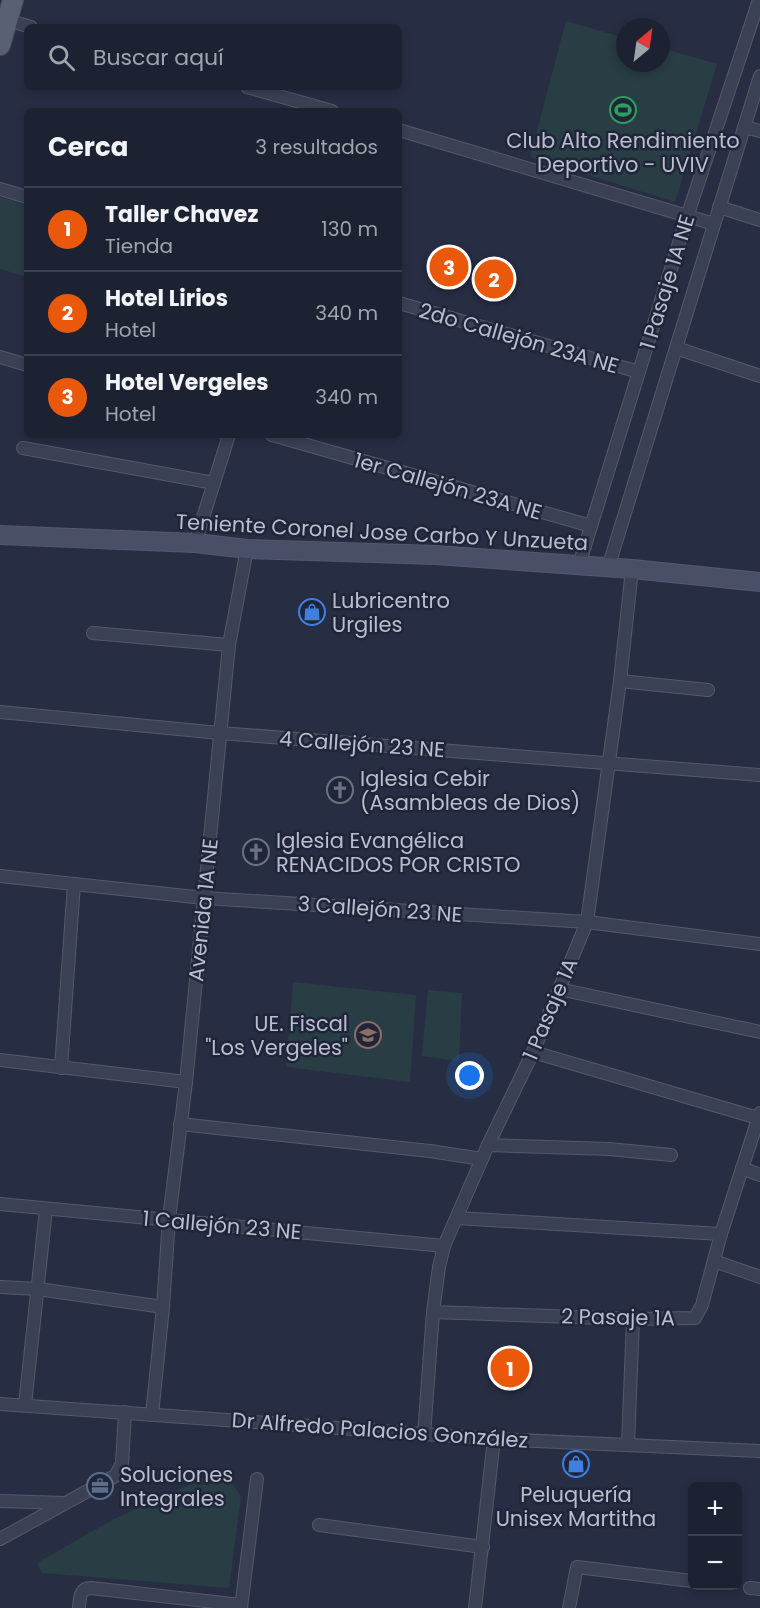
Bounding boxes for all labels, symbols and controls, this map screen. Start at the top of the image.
north arrow [616,18,670,72]
search box [24,24,402,90]
icon: search [45,41,78,74]
text: Buscar aquí [93,42,224,73]
sports icon: Club Alto Rendimiento Deportivo - UVIV [608,95,638,125]
place label: Club Alto Rendimiento Deportivo - UVIV [506,126,740,179]
text: Cerca [48,129,128,165]
text: 3 resultados [255,133,378,161]
text: Taller Chavez [105,199,258,230]
street label: 1 Pasaje 1A NE [633,211,701,353]
text: 1 [64,215,71,243]
text: 130 m [321,215,378,243]
text: Tienda [105,232,173,260]
pin: 3 [430,244,468,290]
pin: 2 [474,256,514,302]
text: Hotel Lirios [105,283,228,314]
street label: 2do Callejón 23A NE [416,296,622,380]
text: 2 [62,299,73,327]
text: 340 m [315,299,378,327]
text: Hotel [105,316,156,344]
text: Hotel Vergeles [105,367,269,398]
text: 3 [61,383,74,411]
text: 340 m [315,383,378,411]
text: Hotel [105,400,156,428]
street label: 1er Callejón 23A NE [351,445,545,527]
street label: Teniente Coronel Jose Carbo Y Unzueta [175,507,589,557]
place label: Lubricentro Urgiles [332,586,450,639]
shop icon: Lubricentro Urgiles [297,597,327,627]
street label: 4 Callejón 23 NE [278,724,446,764]
place label: Iglesia Cebir (Asambleas de Dios) [360,764,580,817]
church icon: Iglesia Cebir (Asambleas de Dios) [325,775,355,805]
place label: Iglesia Evangélica RENACIDOS POR CRISTO [276,826,521,879]
street label: Avenida 1A NE [181,837,225,983]
church icon: Iglesia Evangélica RENACIDOS POR CRISTO [241,837,271,867]
street label: 3 Callejón 23 NE [297,889,463,929]
street label: 1 Pasaje 1A [515,953,585,1065]
place label: UE. Fiscal "Los Vergeles" [205,1009,348,1062]
school or university icon: UE. Fiscal "Los Vergeles" [353,1020,383,1050]
your location [455,1061,484,1090]
street label: 1 Callejón 23 NE [141,1204,303,1246]
street label: 2 Pasaje 1A [561,1302,675,1332]
pin: 1 [490,1346,530,1390]
street label: Dr Alfredo Palacios González [231,1405,529,1455]
shop icon: Peluquería Unisex Martitha [561,1449,591,1479]
place label: Soluciones Integrales [120,1460,233,1513]
office icon: Soluciones Integrales [85,1471,115,1501]
place label: Peluquería Unisex Martitha [496,1480,656,1533]
map controls [688,1482,742,1590]
button: + [688,1482,742,1536]
button: − [688,1536,742,1590]

